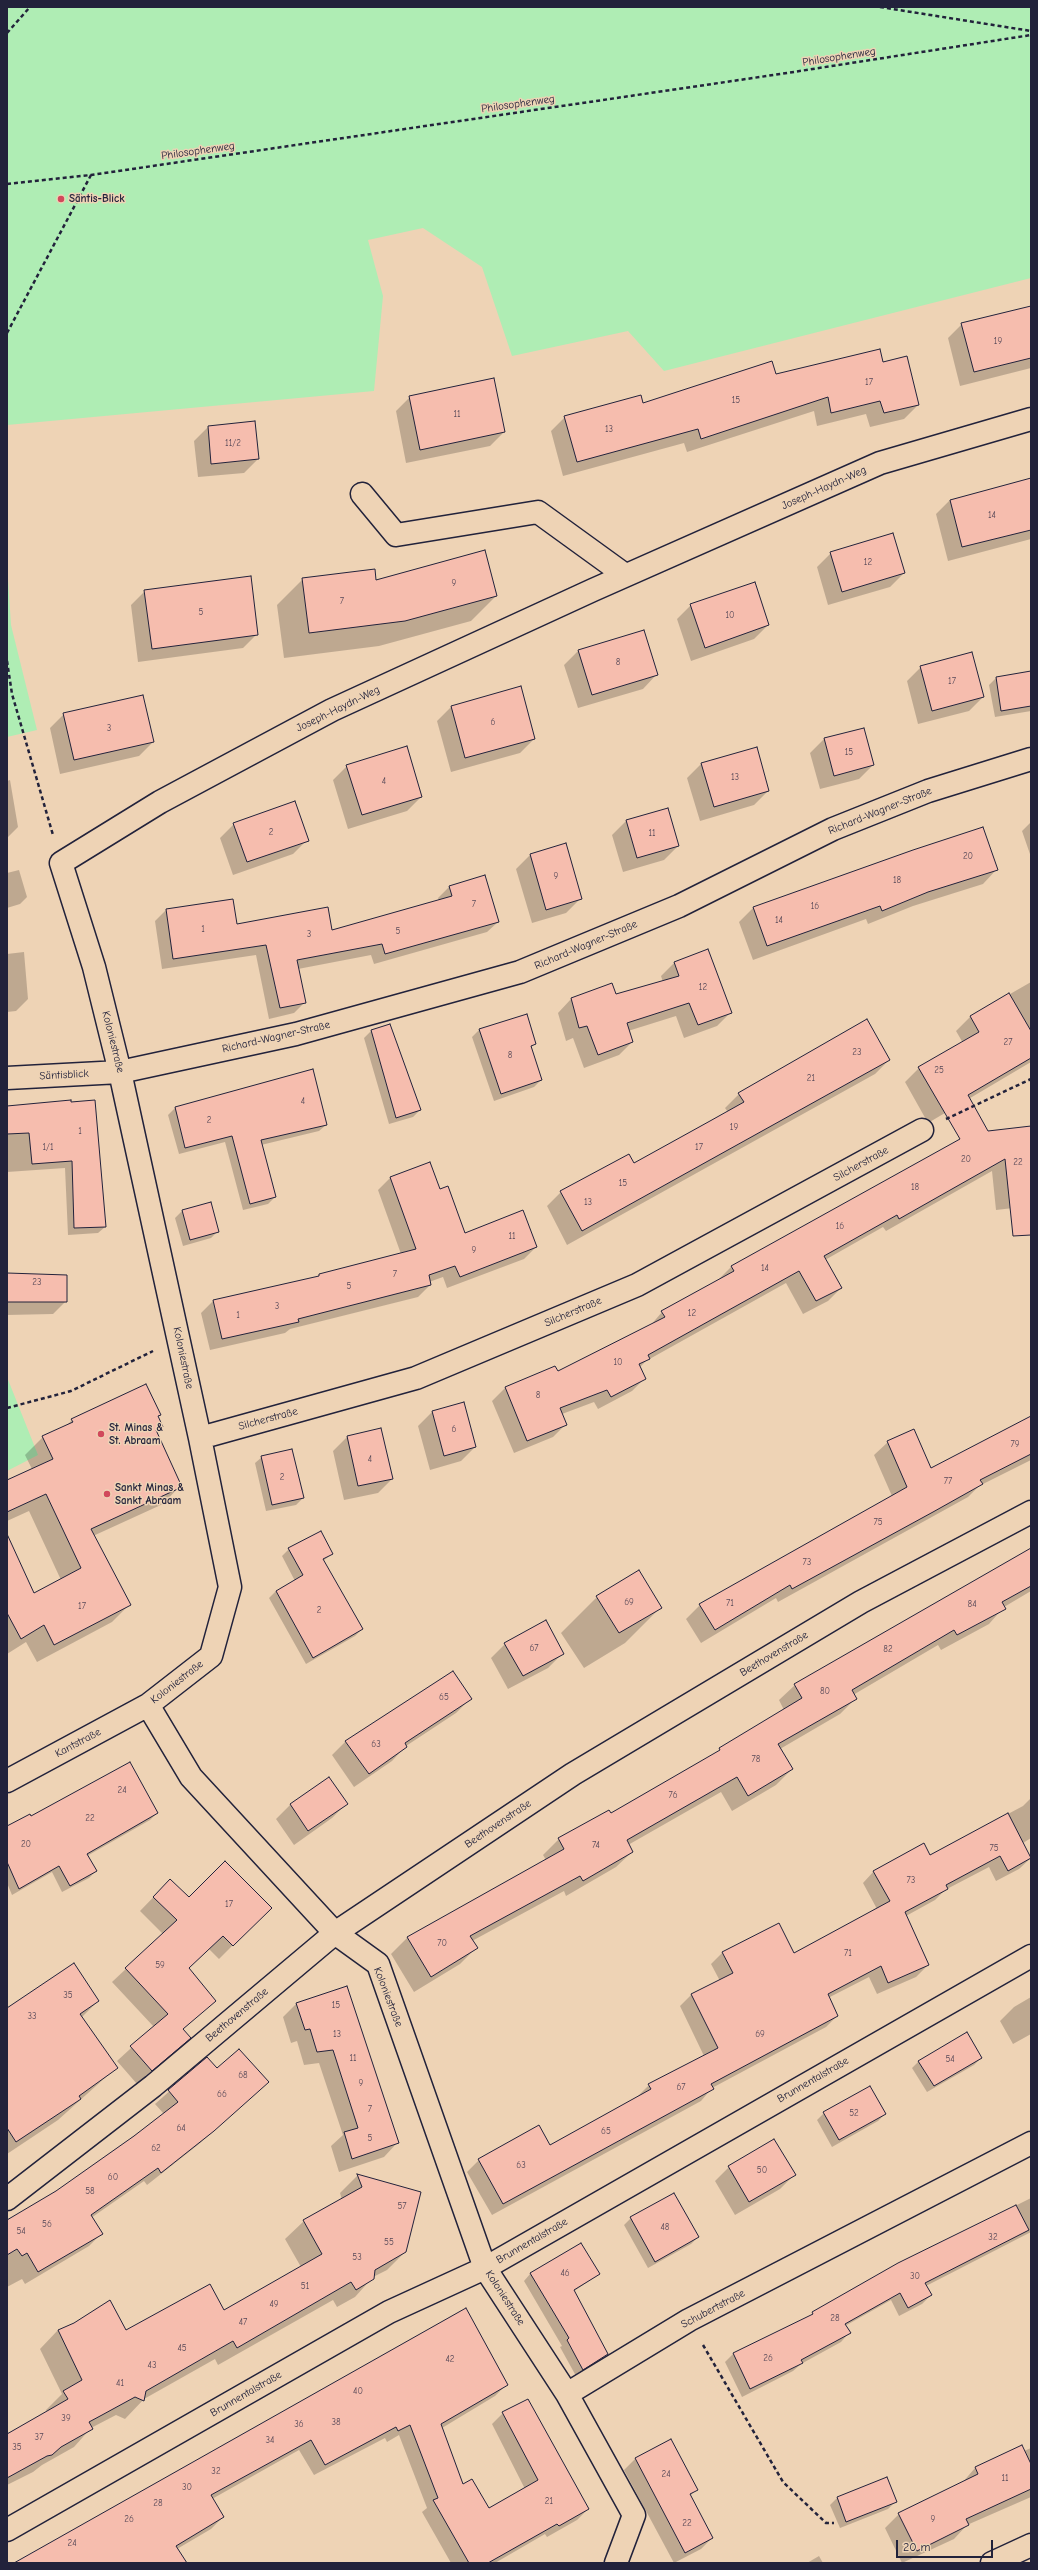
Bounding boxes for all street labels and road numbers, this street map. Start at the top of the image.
street label: Philosophenweg [801,45,877,69]
street label: Philosophenweg [480,92,556,116]
street label: Philosophenweg [160,139,236,163]
street label: Joseph-Haydn-Weg [780,463,868,513]
street label: Joseph-Haydn-Weg [294,683,382,735]
street label: Richard-Wagner-Straße [826,784,934,838]
street label: Richard-Wagner-Straße [533,917,639,973]
street label: Koloniestraße [99,1010,127,1074]
street label: Richard-Wagner-Straße [221,1018,331,1056]
street label: Säntisblick [39,1067,89,1083]
street label: Silcherstraße [831,1143,891,1185]
street label: Silcherstraße [542,1294,604,1330]
street label: Koloniestraße [170,1326,196,1390]
street label: Silcherstraße [237,1405,299,1433]
street label: Beethovenstraße [737,1628,811,1680]
street label: Koloniestraße [148,1657,206,1707]
street label: Kantstraße [53,1725,103,1761]
street label: Beethovenstraße [462,1797,534,1851]
street label: Koloniestraße [371,1965,405,2029]
street label: Beethovenstraße [203,1985,271,2045]
street label: Brunnentalstraße [775,2054,851,2106]
street label: Brunnentalstraße [494,2215,570,2267]
street label: Koloniestraße [482,2268,528,2328]
street label: Schubertstraße [679,2287,747,2331]
street label: Brunnentalstraße [208,2368,284,2420]

